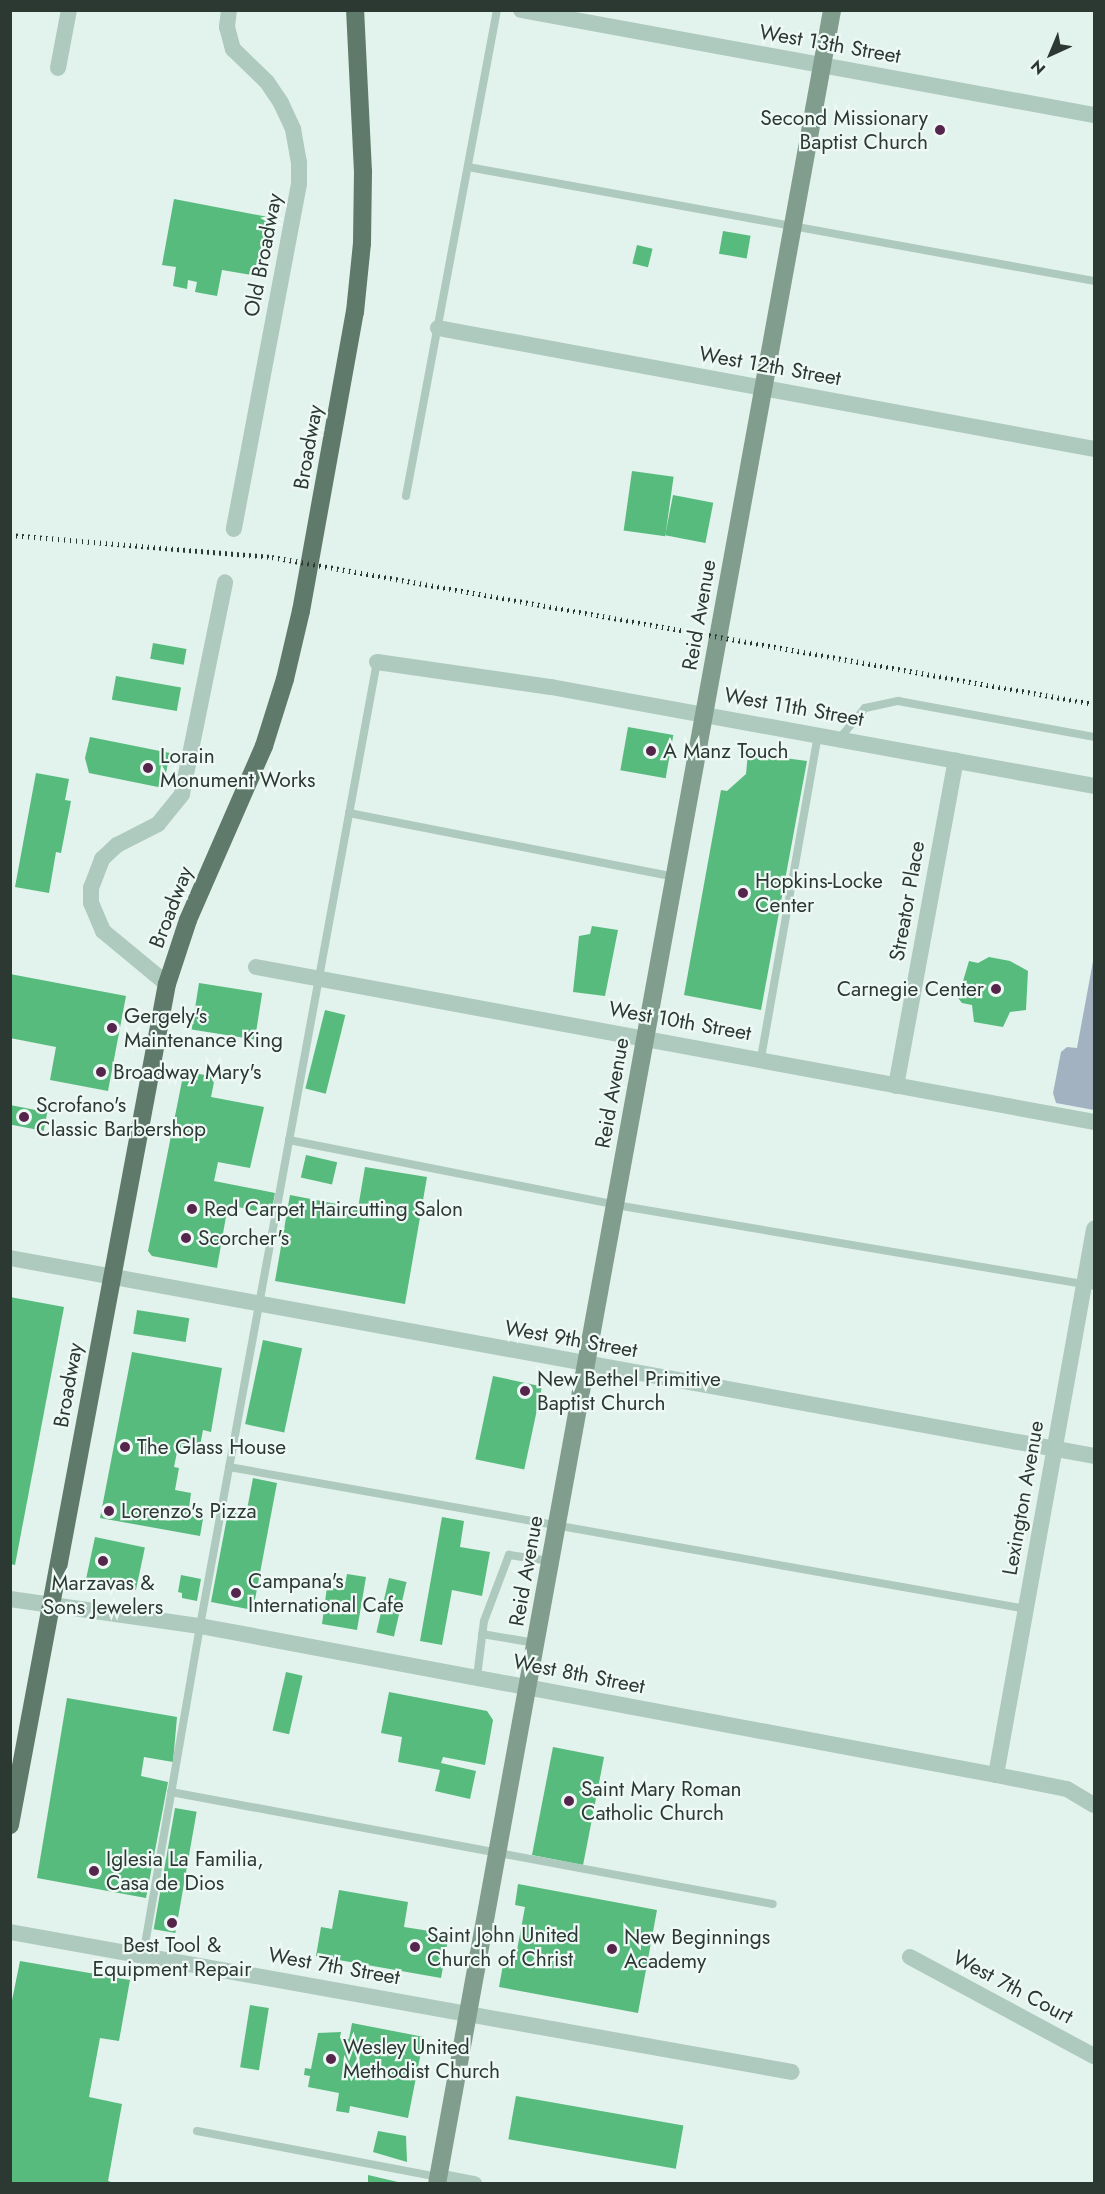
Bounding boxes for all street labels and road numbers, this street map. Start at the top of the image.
street label: West 13th Street [757,19,903,69]
street label: Old Broadway [239,191,287,319]
street label: West 12th Street [697,341,843,391]
street label: Broadway [288,403,328,491]
street label: Reid Avenue [677,558,721,672]
street label: West 11th Street [722,682,866,732]
street label: Streator Place [884,839,930,963]
street label: Broadway [144,862,198,952]
street label: West 10th Street [607,996,753,1046]
street label: Reid Avenue [590,1036,634,1150]
street label: West 9th Street [503,1315,639,1363]
street label: Broadway [48,1341,88,1429]
street label: Lexington Avenue [997,1419,1049,1577]
street label: Reid Avenue [504,1514,548,1628]
street label: West 8th Street [511,1649,647,1699]
street label: West 7th Street [266,1942,402,1990]
street label: West 7th Court [949,1945,1077,2029]

